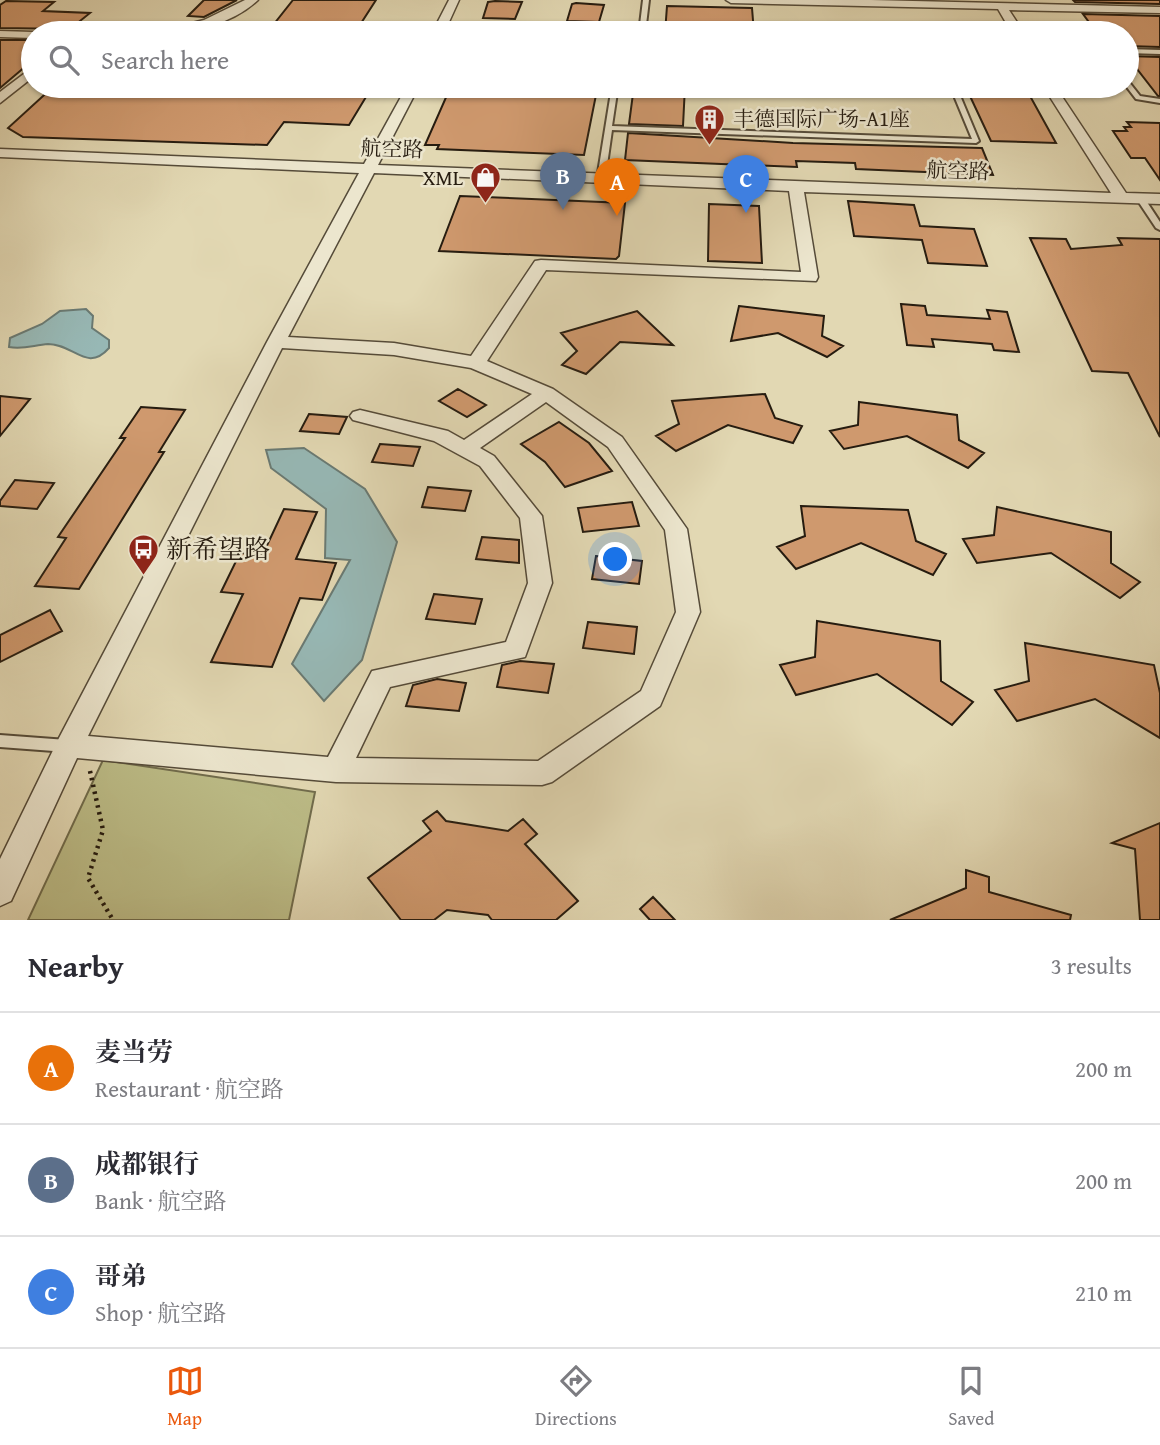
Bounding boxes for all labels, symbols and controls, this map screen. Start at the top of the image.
search box [21,21,1139,98]
text: Search here [101,40,229,79]
icon: search [45,41,83,79]
building icon: 丰德国际广场-A1座 [693,102,727,146]
place label: 丰德国际广场-A1座 [733,103,910,134]
street label: 航空路 [360,132,424,165]
pin: B [540,152,586,210]
street label: 航空路 [926,154,990,187]
pin: C [723,155,769,213]
pin: A [594,158,640,216]
shop icon: XML [469,161,503,205]
place label: XML [423,162,463,193]
place label: 新希望路 [166,529,270,568]
bus stop icon: 新希望路 [126,532,160,576]
your location [598,542,632,576]
text: Nearby [28,944,124,988]
text: 3 results [1051,949,1132,982]
text: 麦当劳 [95,1032,173,1071]
text: A [44,1052,58,1085]
text: 200 m [1075,1052,1132,1085]
text: Restaurant · 航空路 [95,1072,284,1105]
text: 成都银行 [95,1144,199,1183]
text: B [44,1164,58,1197]
text: 200 m [1075,1164,1132,1197]
text: Bank · 航空路 [95,1184,226,1217]
text: 哥弟 [95,1256,147,1295]
text: C [44,1276,58,1309]
text: 210 m [1075,1276,1132,1309]
text: Shop · 航空路 [95,1296,226,1329]
tab: Map [166,1362,204,1432]
tab: Directions [535,1362,617,1432]
tab: Saved [948,1362,994,1432]

